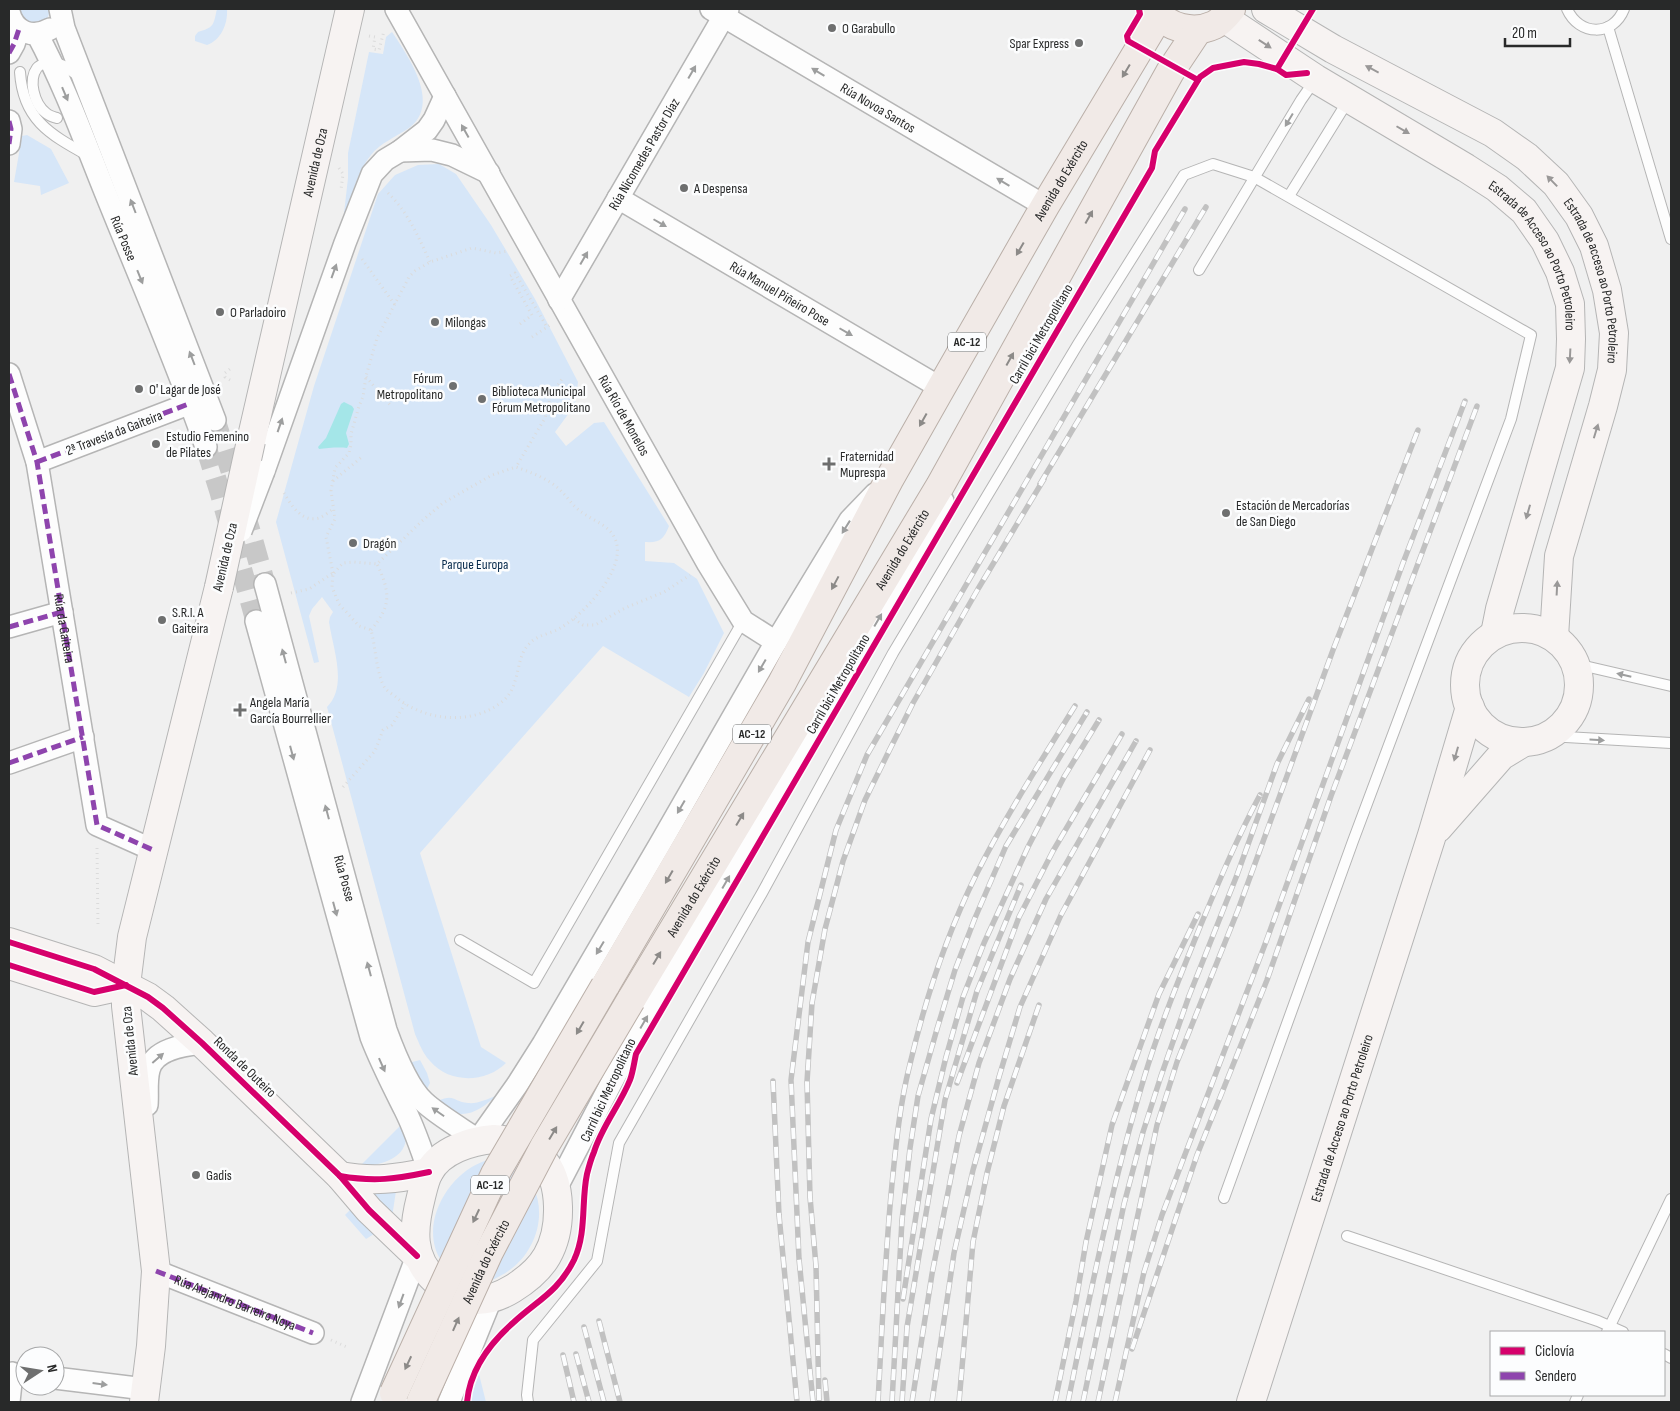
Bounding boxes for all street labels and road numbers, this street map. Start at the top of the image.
street label: Rúa Novoa Santos [838,79,919,136]
street label: Rúa Nicomedes Pastor Díaz [605,95,683,213]
street label: Avenida de Oza [299,126,331,199]
street label: Avenida do Exército [1030,136,1091,224]
street label: Estrada de Acceso ao Porto Petroleiro [1486,176,1579,331]
street label: Estrada de acceso ao Porto Petroleiro [1560,194,1622,364]
street label: Rúa Posse [107,213,141,263]
street label: Rúa Manuel Piñeiro Pose [727,257,833,329]
street label: Carril bici Metropolitano [1006,281,1077,387]
road number: AC-12 [948,332,986,352]
street label: Rúa Río de Monelos [595,372,654,459]
street label: 2ª Travesía da Gaiteira [63,407,165,459]
street label: Avenida do Exército [871,506,933,594]
street label: Avenida de Oza [209,521,241,594]
street label: Rúa da Gaiteira [50,593,79,664]
street label: Carril bici Metropolitano [803,631,874,737]
road number: AC-12 [733,724,771,744]
street label: Rúa Posse [330,853,359,903]
street label: Avenida do Exército [662,853,724,941]
street label: Avenida de Oza [118,1005,142,1078]
street label: Estrada de Acceso ao Porto Petroleiro [1307,1032,1376,1204]
street label: Ronda de Outeiro [210,1033,280,1101]
street label: Carril bici Metropolitano [577,1035,640,1145]
road number: AC-12 [471,1176,509,1194]
street label: Avenida do Exército [458,1216,513,1307]
street label: Rúa Alejandro Barreiro Noya [172,1271,298,1334]

